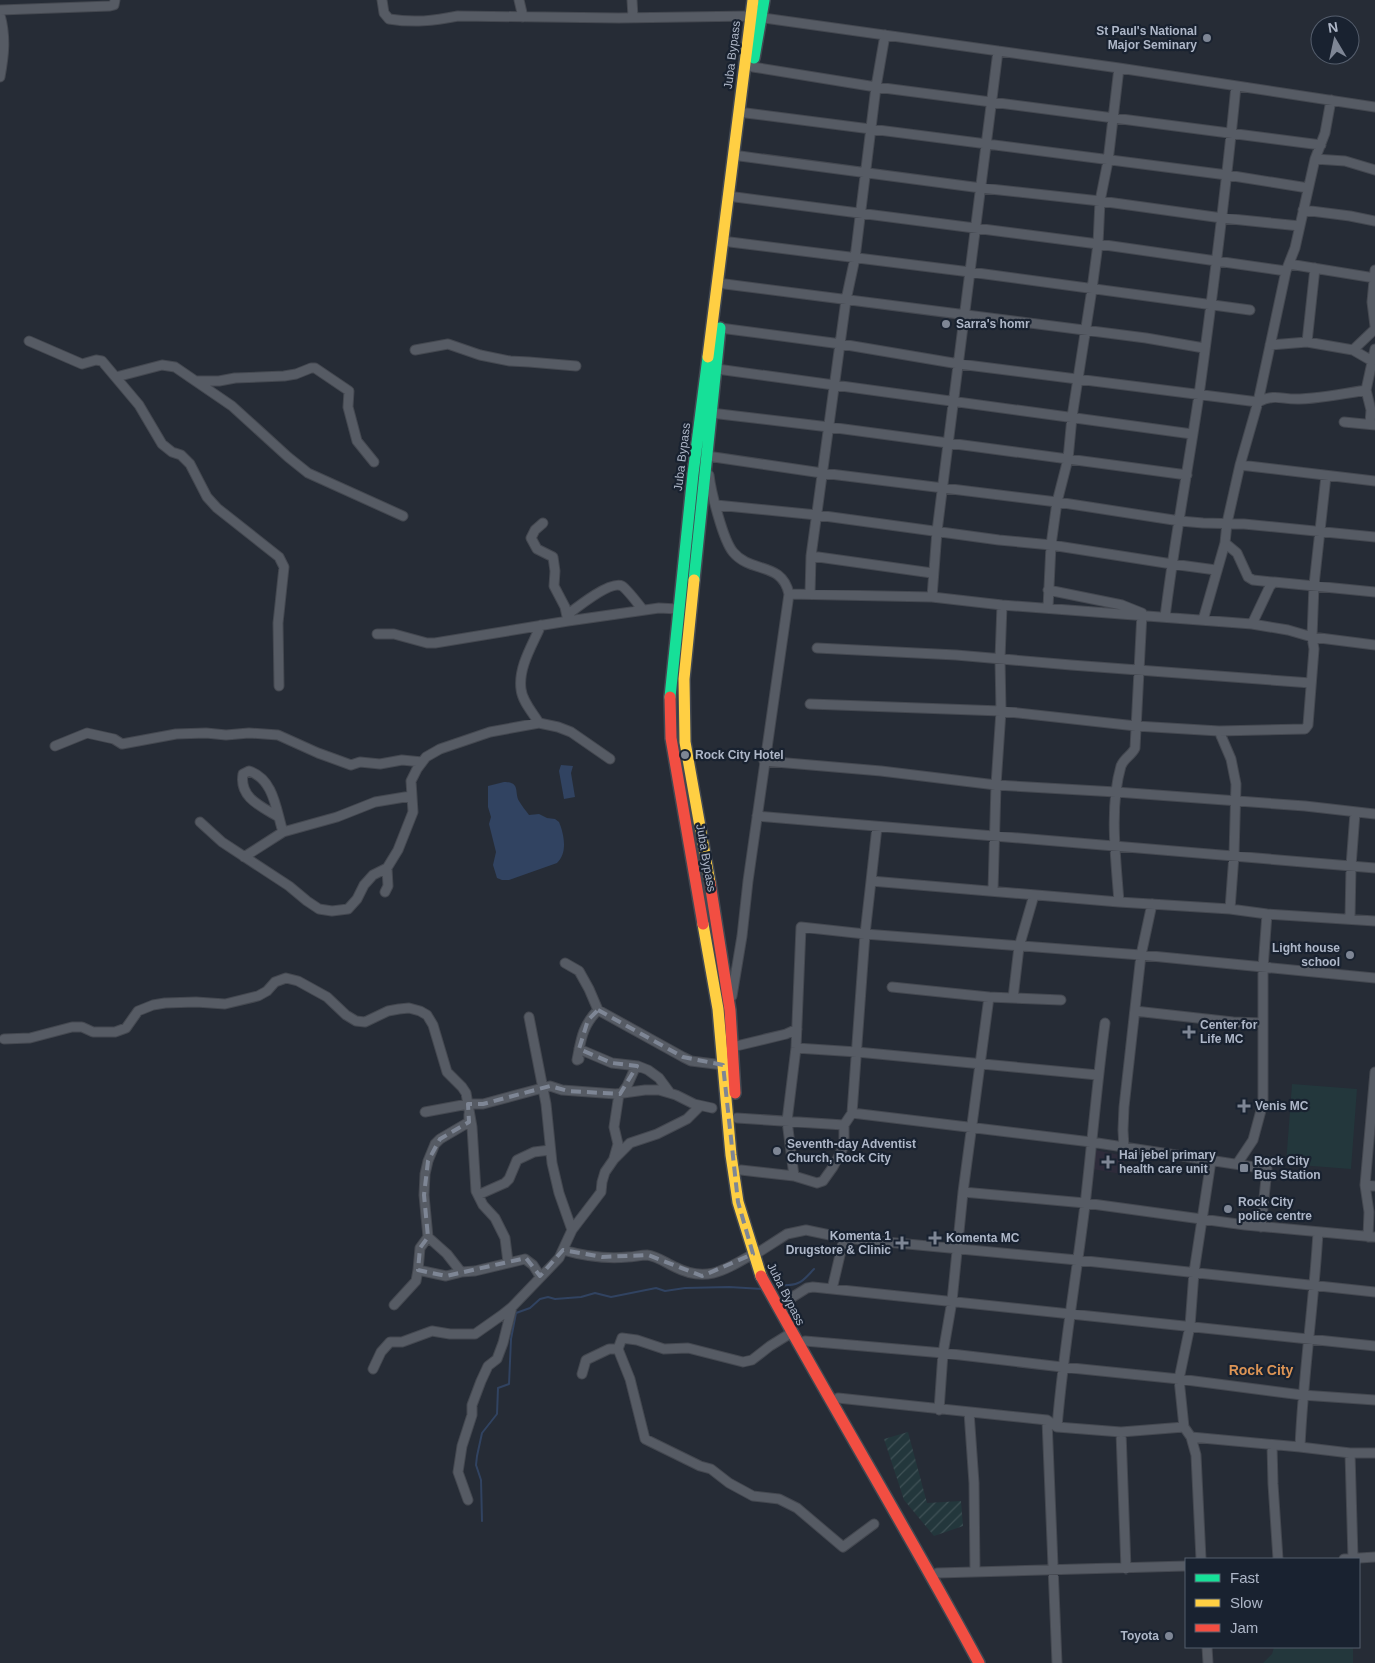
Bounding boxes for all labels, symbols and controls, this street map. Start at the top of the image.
north arrow [1310,15,1360,65]
text: N [1327,18,1339,36]
street label: Juba Bypass [721,20,743,90]
place label: St Paul's National Major Seminary [1096,24,1197,52]
marker: St Paul's National Major Seminary [1201,32,1213,44]
place label: Sarra's homr [956,317,1030,331]
marker: Sarra's homr [940,318,952,330]
street label: Juba Bypass [671,422,693,492]
place label: Rock City Hotel [695,748,784,762]
marker: Rock City Hotel [679,749,691,761]
street label: Juba Bypass [693,823,719,893]
place label: Light house school [1272,941,1340,969]
marker: Light house school [1344,949,1356,961]
place label: Center for Life MC [1200,1018,1258,1046]
marker: Center for Life MC [1182,1025,1196,1039]
marker: Venis MC [1237,1099,1251,1113]
place label: Venis MC [1255,1099,1309,1113]
place label: Seventh-day Adventist Church, Rock City [787,1137,916,1165]
marker: Seventh-day Adventist Church, Rock City [771,1145,783,1157]
place label: Hai jebel primary health care unit [1119,1148,1216,1176]
place label: Rock City Bus Station [1254,1154,1321,1182]
marker: Hai jebel primary health care unit [1101,1155,1115,1169]
marker: Rock City Bus Station [1238,1162,1250,1174]
place label: Rock City police centre [1238,1195,1312,1223]
marker: Rock City police centre [1222,1203,1234,1215]
place label: Komenta 1 Drugstore & Clinic [786,1229,891,1257]
marker: Komenta MC [928,1231,942,1245]
place label: Komenta MC [946,1231,1020,1245]
marker: Komenta 1 Drugstore & Clinic [895,1236,909,1250]
street label: Juba Bypass [764,1260,808,1328]
district label: Rock City [1229,1362,1293,1378]
legend [1185,1558,1360,1648]
text: Fast [1230,1569,1260,1586]
text: Slow [1230,1594,1263,1611]
text: Jam [1230,1619,1258,1636]
place label: Toyota [1121,1629,1159,1643]
marker: Toyota [1163,1630,1175,1642]

